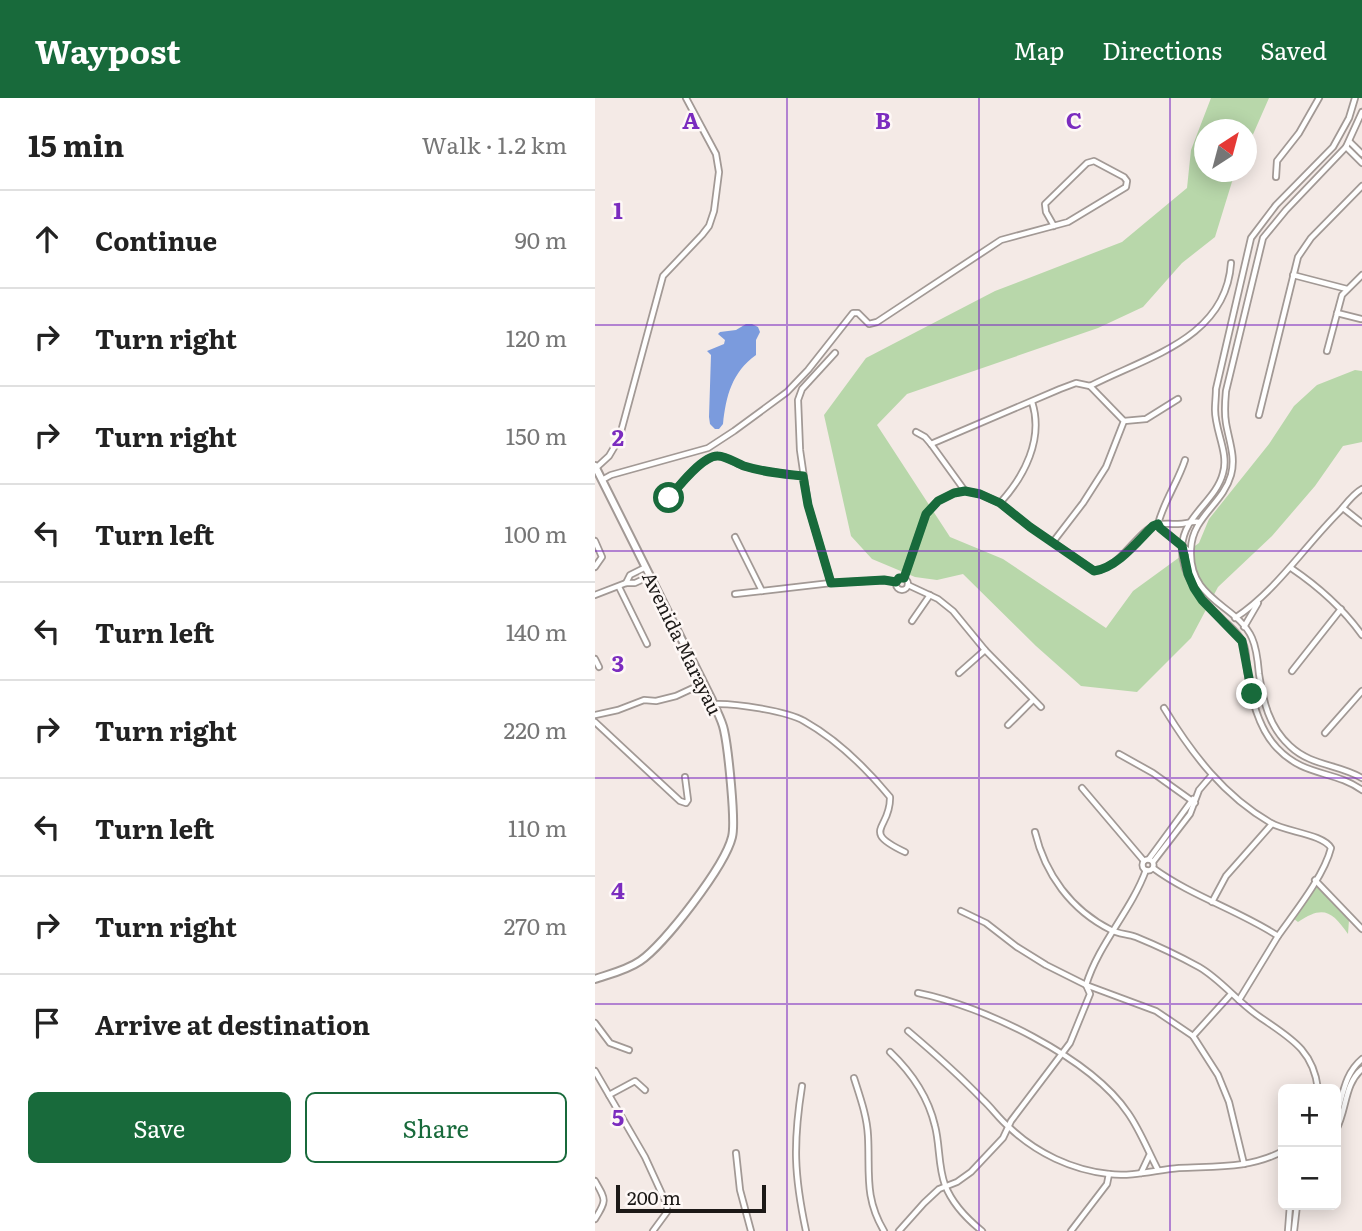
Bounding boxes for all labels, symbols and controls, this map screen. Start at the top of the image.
text: Waypost [35,25,181,74]
text: Map [1013,32,1064,67]
text: Directions [1102,32,1222,67]
text: Saved [1260,32,1327,67]
text: A [682,102,700,136]
text: B [875,102,891,136]
text: C [1066,102,1082,136]
north arrow [1194,119,1257,182]
text: 15 min [28,122,124,166]
text: Walk · 1.2 km [422,127,567,161]
text: 1 [613,192,623,226]
icon: ahead [28,220,66,258]
text: Continue [95,220,217,259]
text: 90 m [515,222,567,256]
icon: right [28,318,66,356]
text: Turn right [95,318,237,357]
text: 120 m [506,320,567,354]
icon: right [28,416,66,454]
text: Turn right [95,416,237,455]
text: 150 m [506,418,567,452]
text: 2 [612,419,624,453]
route start [653,482,684,513]
icon: left [28,514,66,552]
text: Turn left [95,514,214,553]
text: 100 m [504,516,567,550]
street label: Avenida Marayau [636,566,730,720]
icon: left [28,612,66,650]
text: Turn left [95,612,214,651]
text: 140 m [506,614,567,648]
text: 3 [612,645,624,679]
route end [1236,678,1267,709]
icon: right [28,710,66,748]
text: Turn right [95,710,237,749]
text: 220 m [503,712,567,746]
icon: left [28,808,66,846]
text: Turn left [95,808,214,847]
text: 110 m [508,810,567,844]
text: 4 [611,872,625,906]
icon: right [28,906,66,944]
text: Turn right [95,906,237,945]
text: 270 m [504,908,567,942]
icon: arrive [28,1004,66,1042]
text: Arrive at destination [95,1004,370,1043]
map controls [1278,1084,1341,1210]
button: + [1278,1084,1341,1147]
button: Save [28,1092,291,1163]
button: Share [305,1092,567,1163]
text: 5 [612,1099,624,1133]
button: − [1278,1147,1341,1210]
scale bar [616,1182,767,1214]
text: 200 m [627,1183,681,1211]

